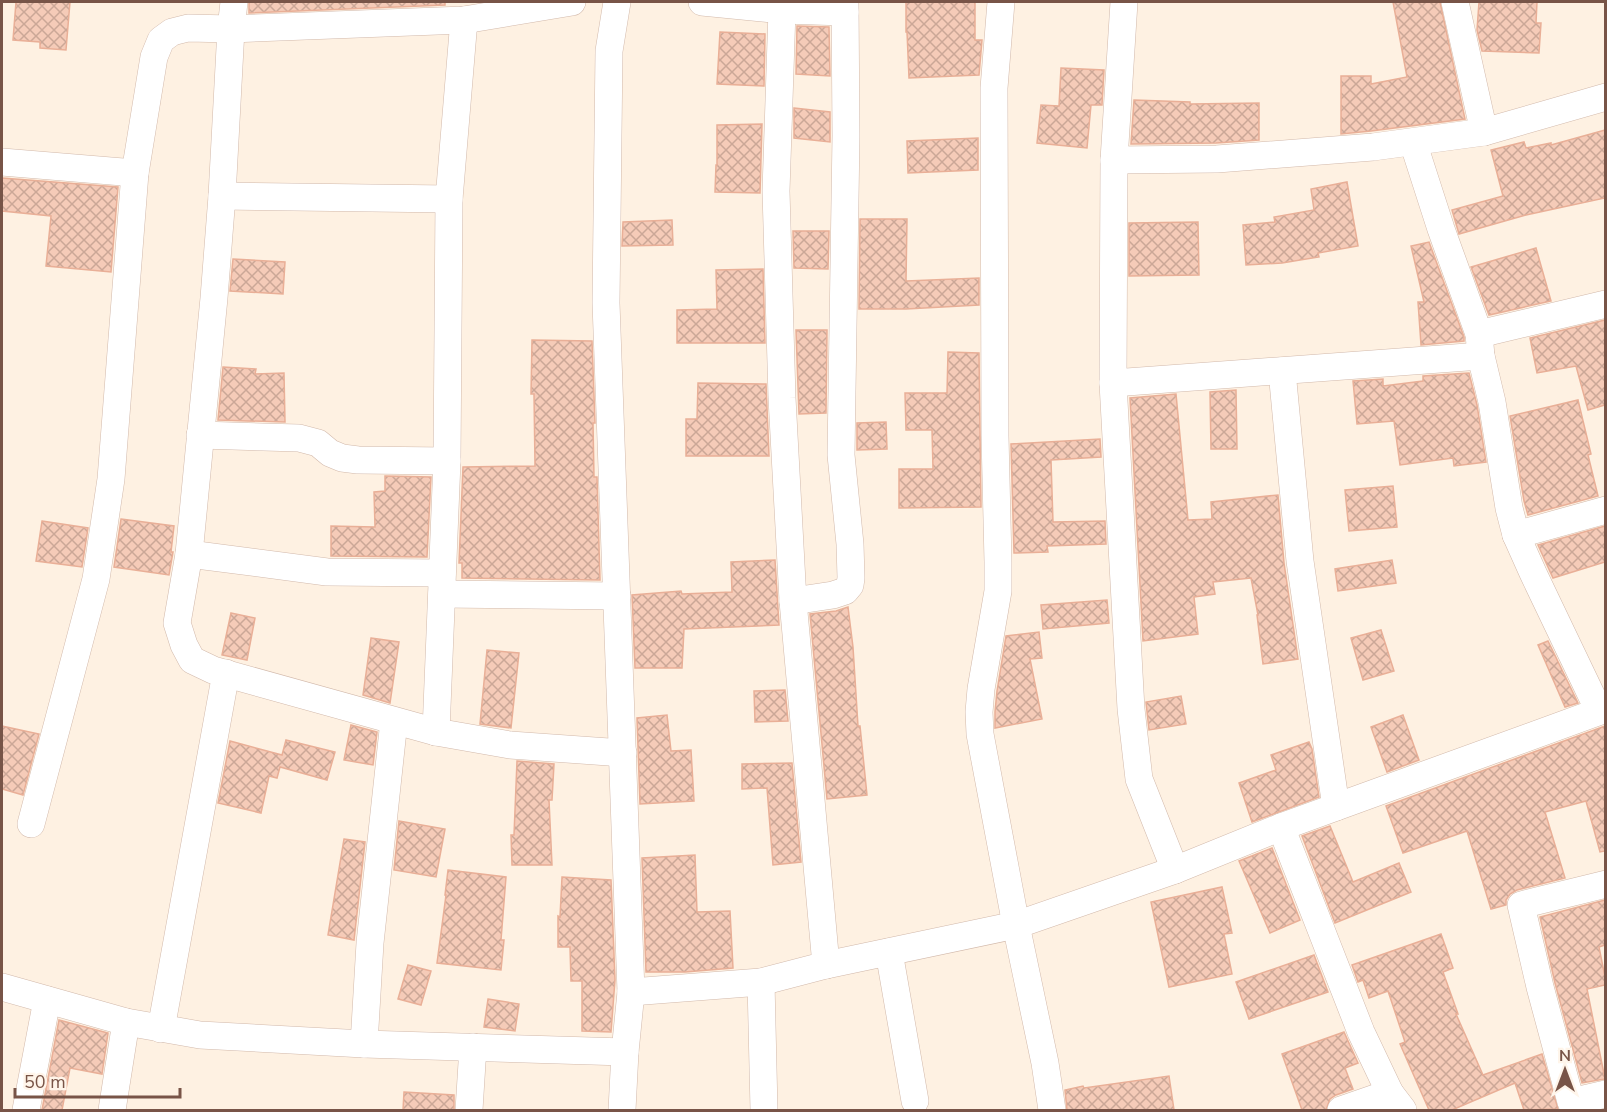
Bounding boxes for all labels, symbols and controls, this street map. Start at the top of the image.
north arrow [1535,1040,1595,1100]
text: N [1559,1045,1571,1067]
scale bar [15,1061,180,1099]
text: 50 m [24,1070,66,1094]

